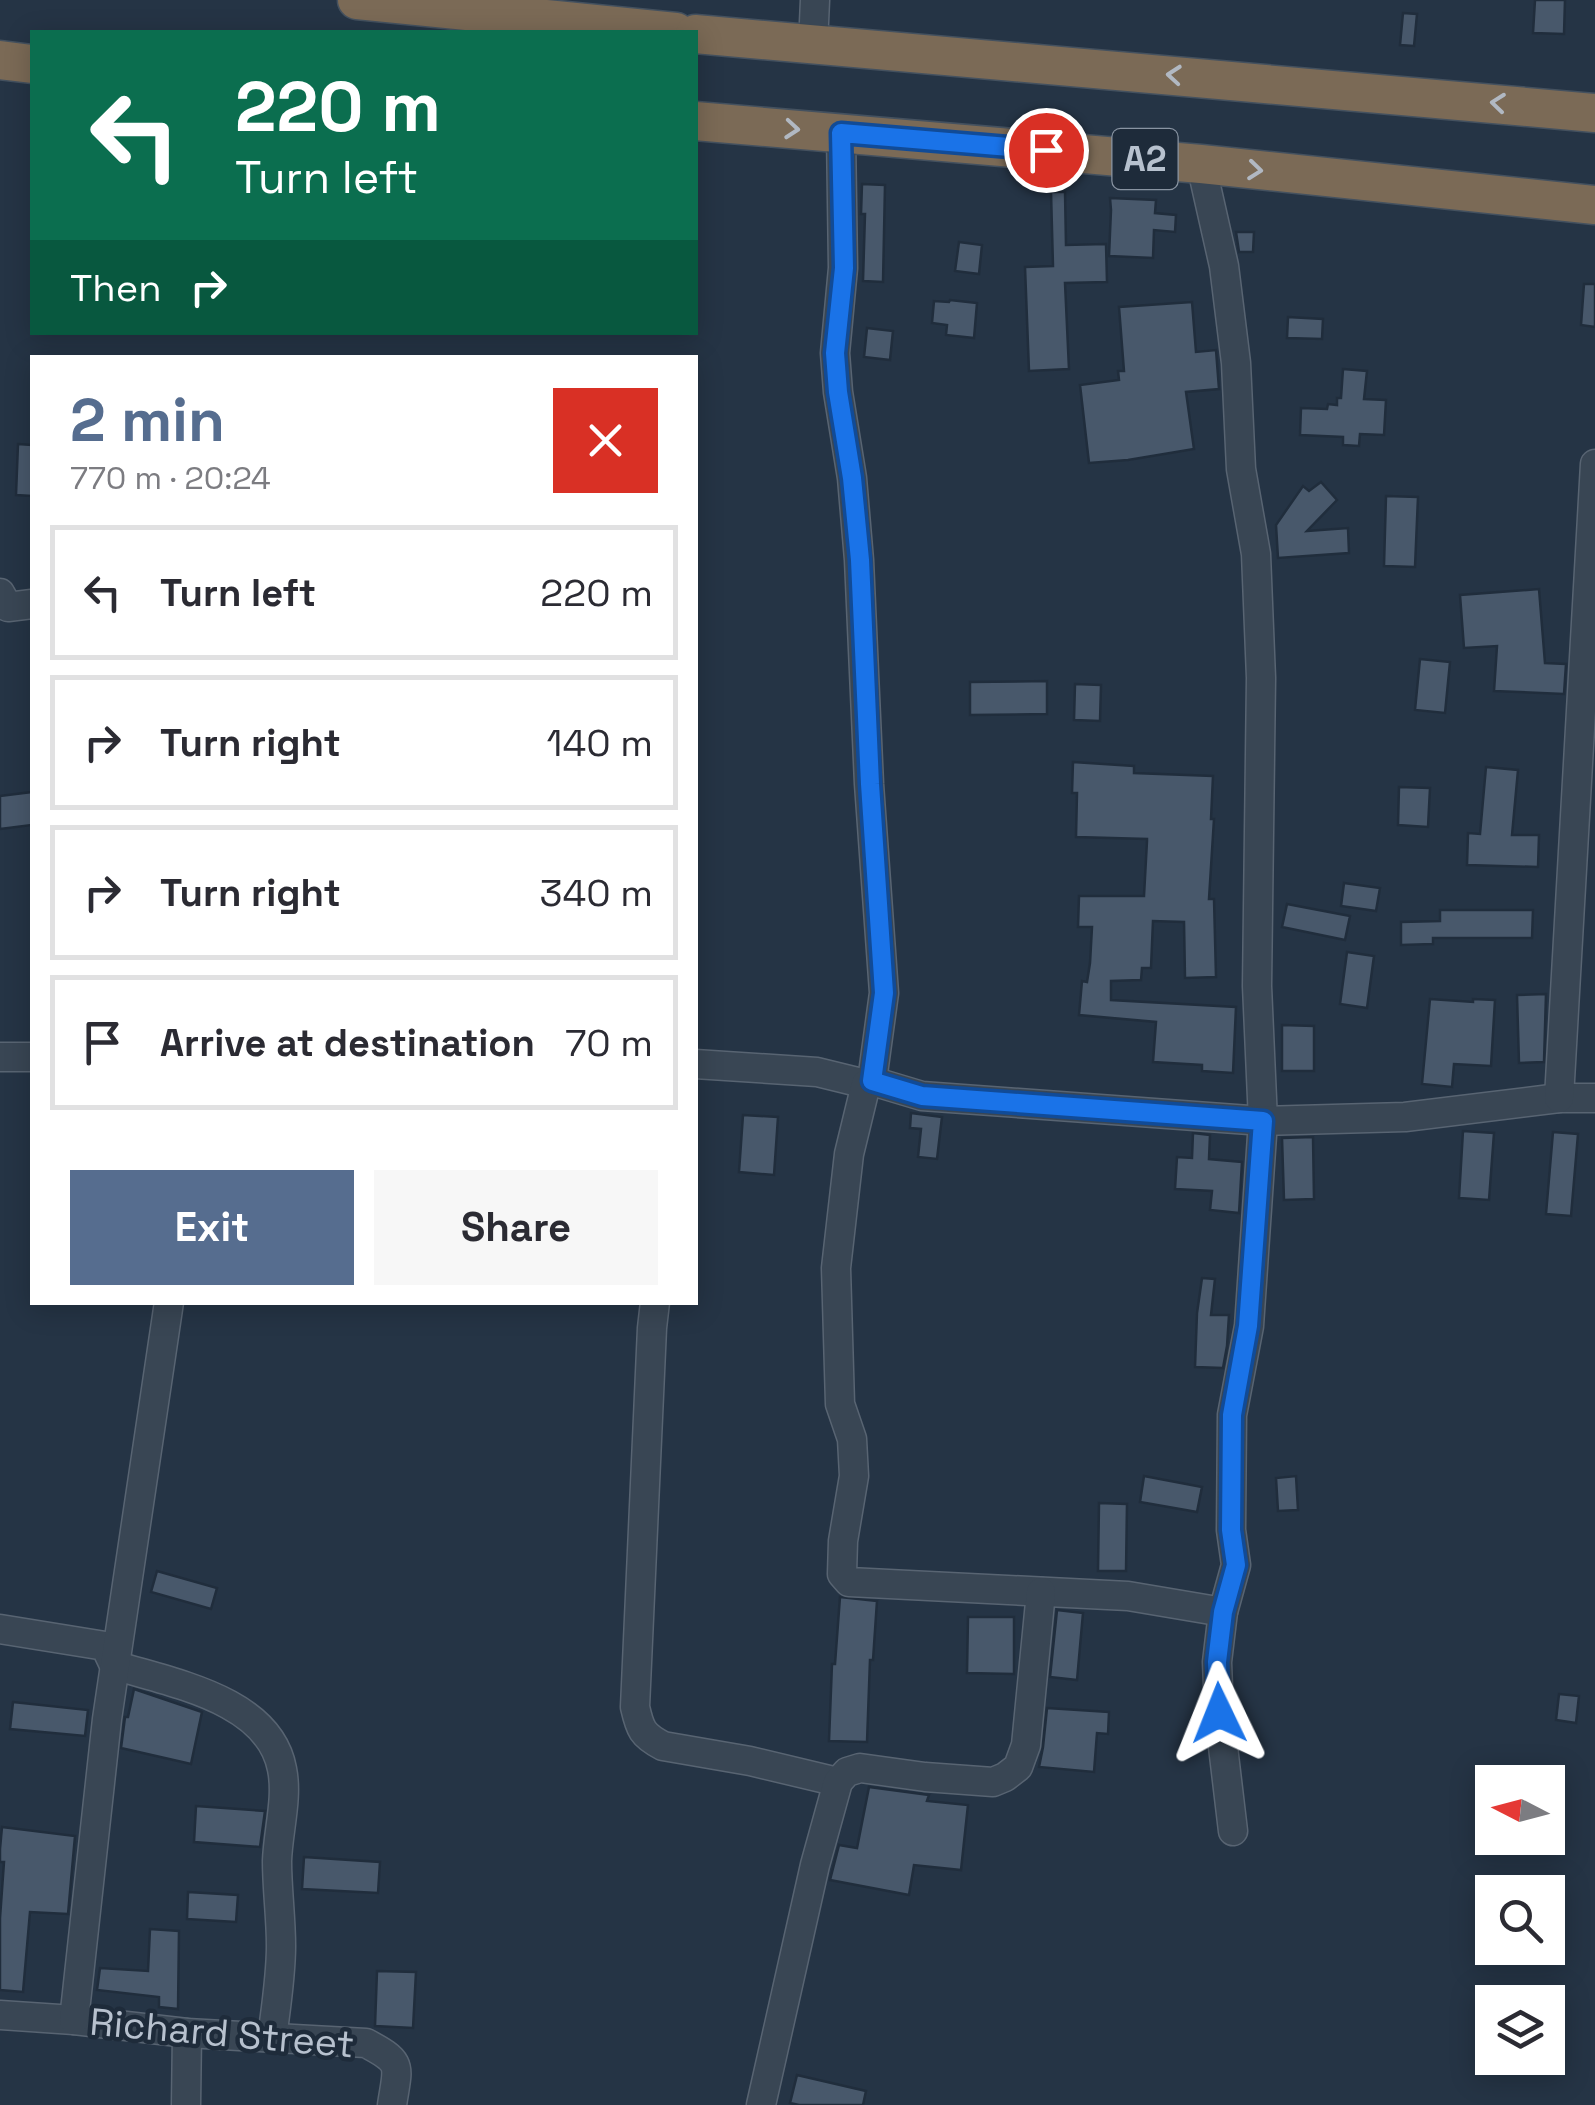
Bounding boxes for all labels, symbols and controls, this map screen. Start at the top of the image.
text: 220 m [235,62,441,151]
one-way arrow [1166,65,1182,87]
icon: left [70,70,200,200]
one-way arrow [1490,93,1506,115]
pin [1004,108,1089,193]
one-way arrow [785,117,801,139]
icon: arrive [1019,123,1074,178]
road number: A2 [1112,129,1178,189]
text: Turn left [235,149,418,206]
one-way arrow [1248,159,1264,180]
icon: right [181,260,236,315]
text: Then [70,264,161,312]
text: 2 min [70,382,225,459]
button: close [553,388,658,493]
text: 770 m · 20:24 [70,458,271,498]
icon: left [75,565,130,620]
text: Turn left [160,569,316,617]
text: 220 m [540,569,653,617]
icon: right [75,715,130,770]
text: Turn right [160,719,341,767]
text: 140 m [547,719,653,767]
icon: right [75,865,130,920]
text: Turn right [160,869,341,917]
text: 340 m [539,869,653,917]
icon: arrive [75,1015,130,1070]
text: Arrive at destination [160,1019,535,1067]
text: 70 m [565,1019,653,1067]
button: Exit [70,1170,354,1285]
button: Share [374,1170,658,1285]
position arrow [1167,1661,1271,1765]
north arrow [1475,1765,1565,1855]
map controls [1475,1765,1565,2075]
button: search [1475,1875,1565,1965]
button: layers [1475,1985,1565,2075]
street label: Richard Street [88,1998,356,2068]

